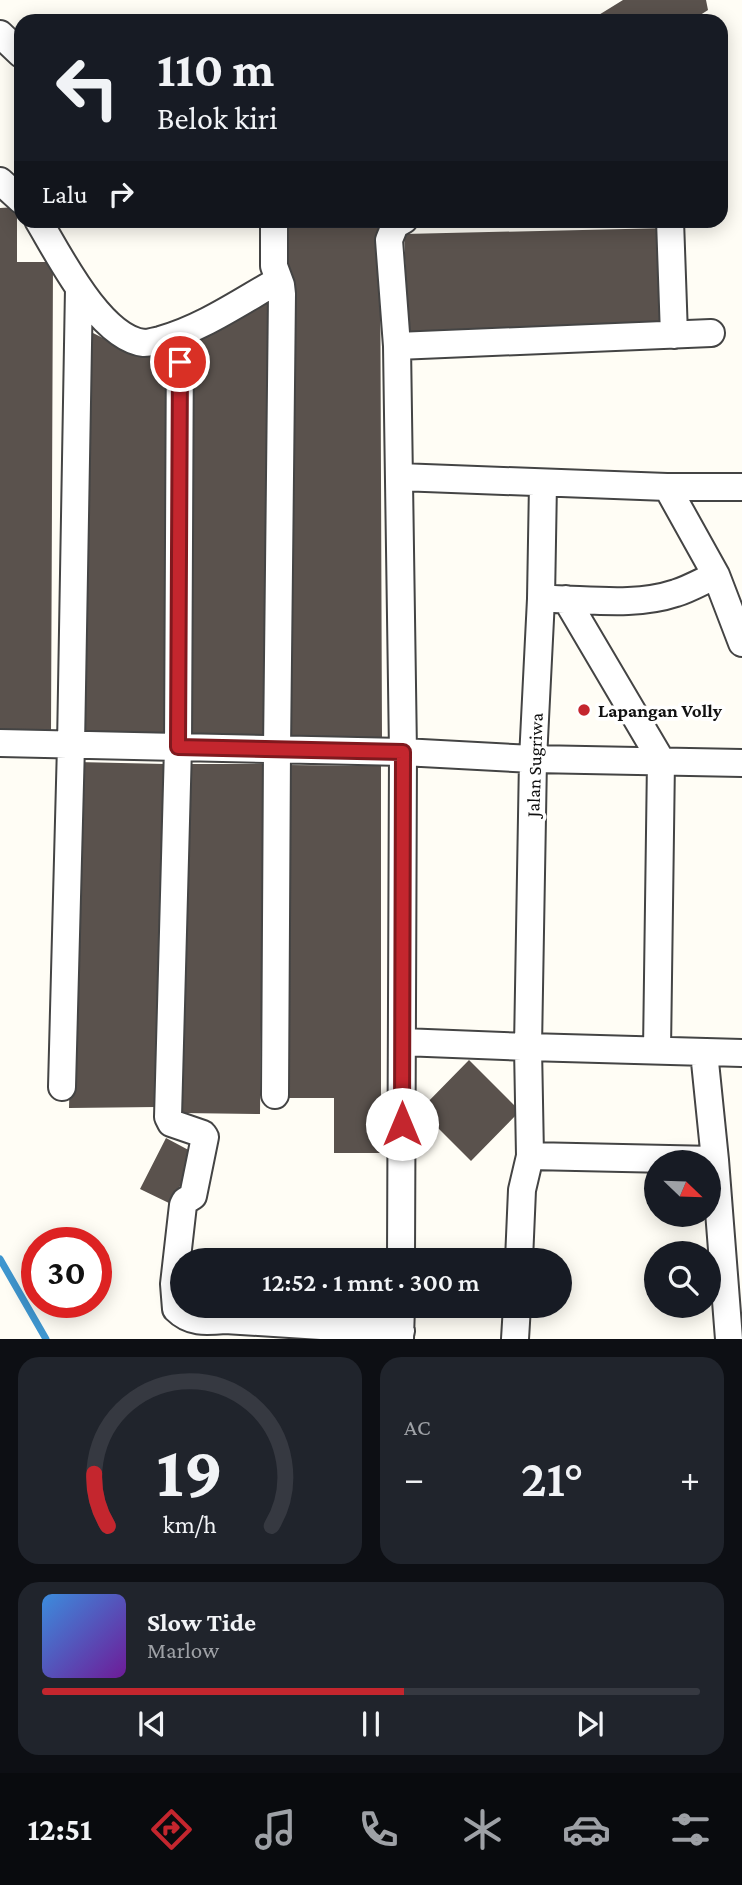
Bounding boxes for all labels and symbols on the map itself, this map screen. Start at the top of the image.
pin [150,332,210,392]
place label: Lapangan Volly [598,700,723,721]
marker: Lapangan Volly [576,702,592,718]
street label: Jalan Sugriwa [522,712,547,820]
position arrow [365,1087,439,1161]
north arrow [644,1150,721,1227]
speed limit sign: 30 [21,1227,112,1318]

